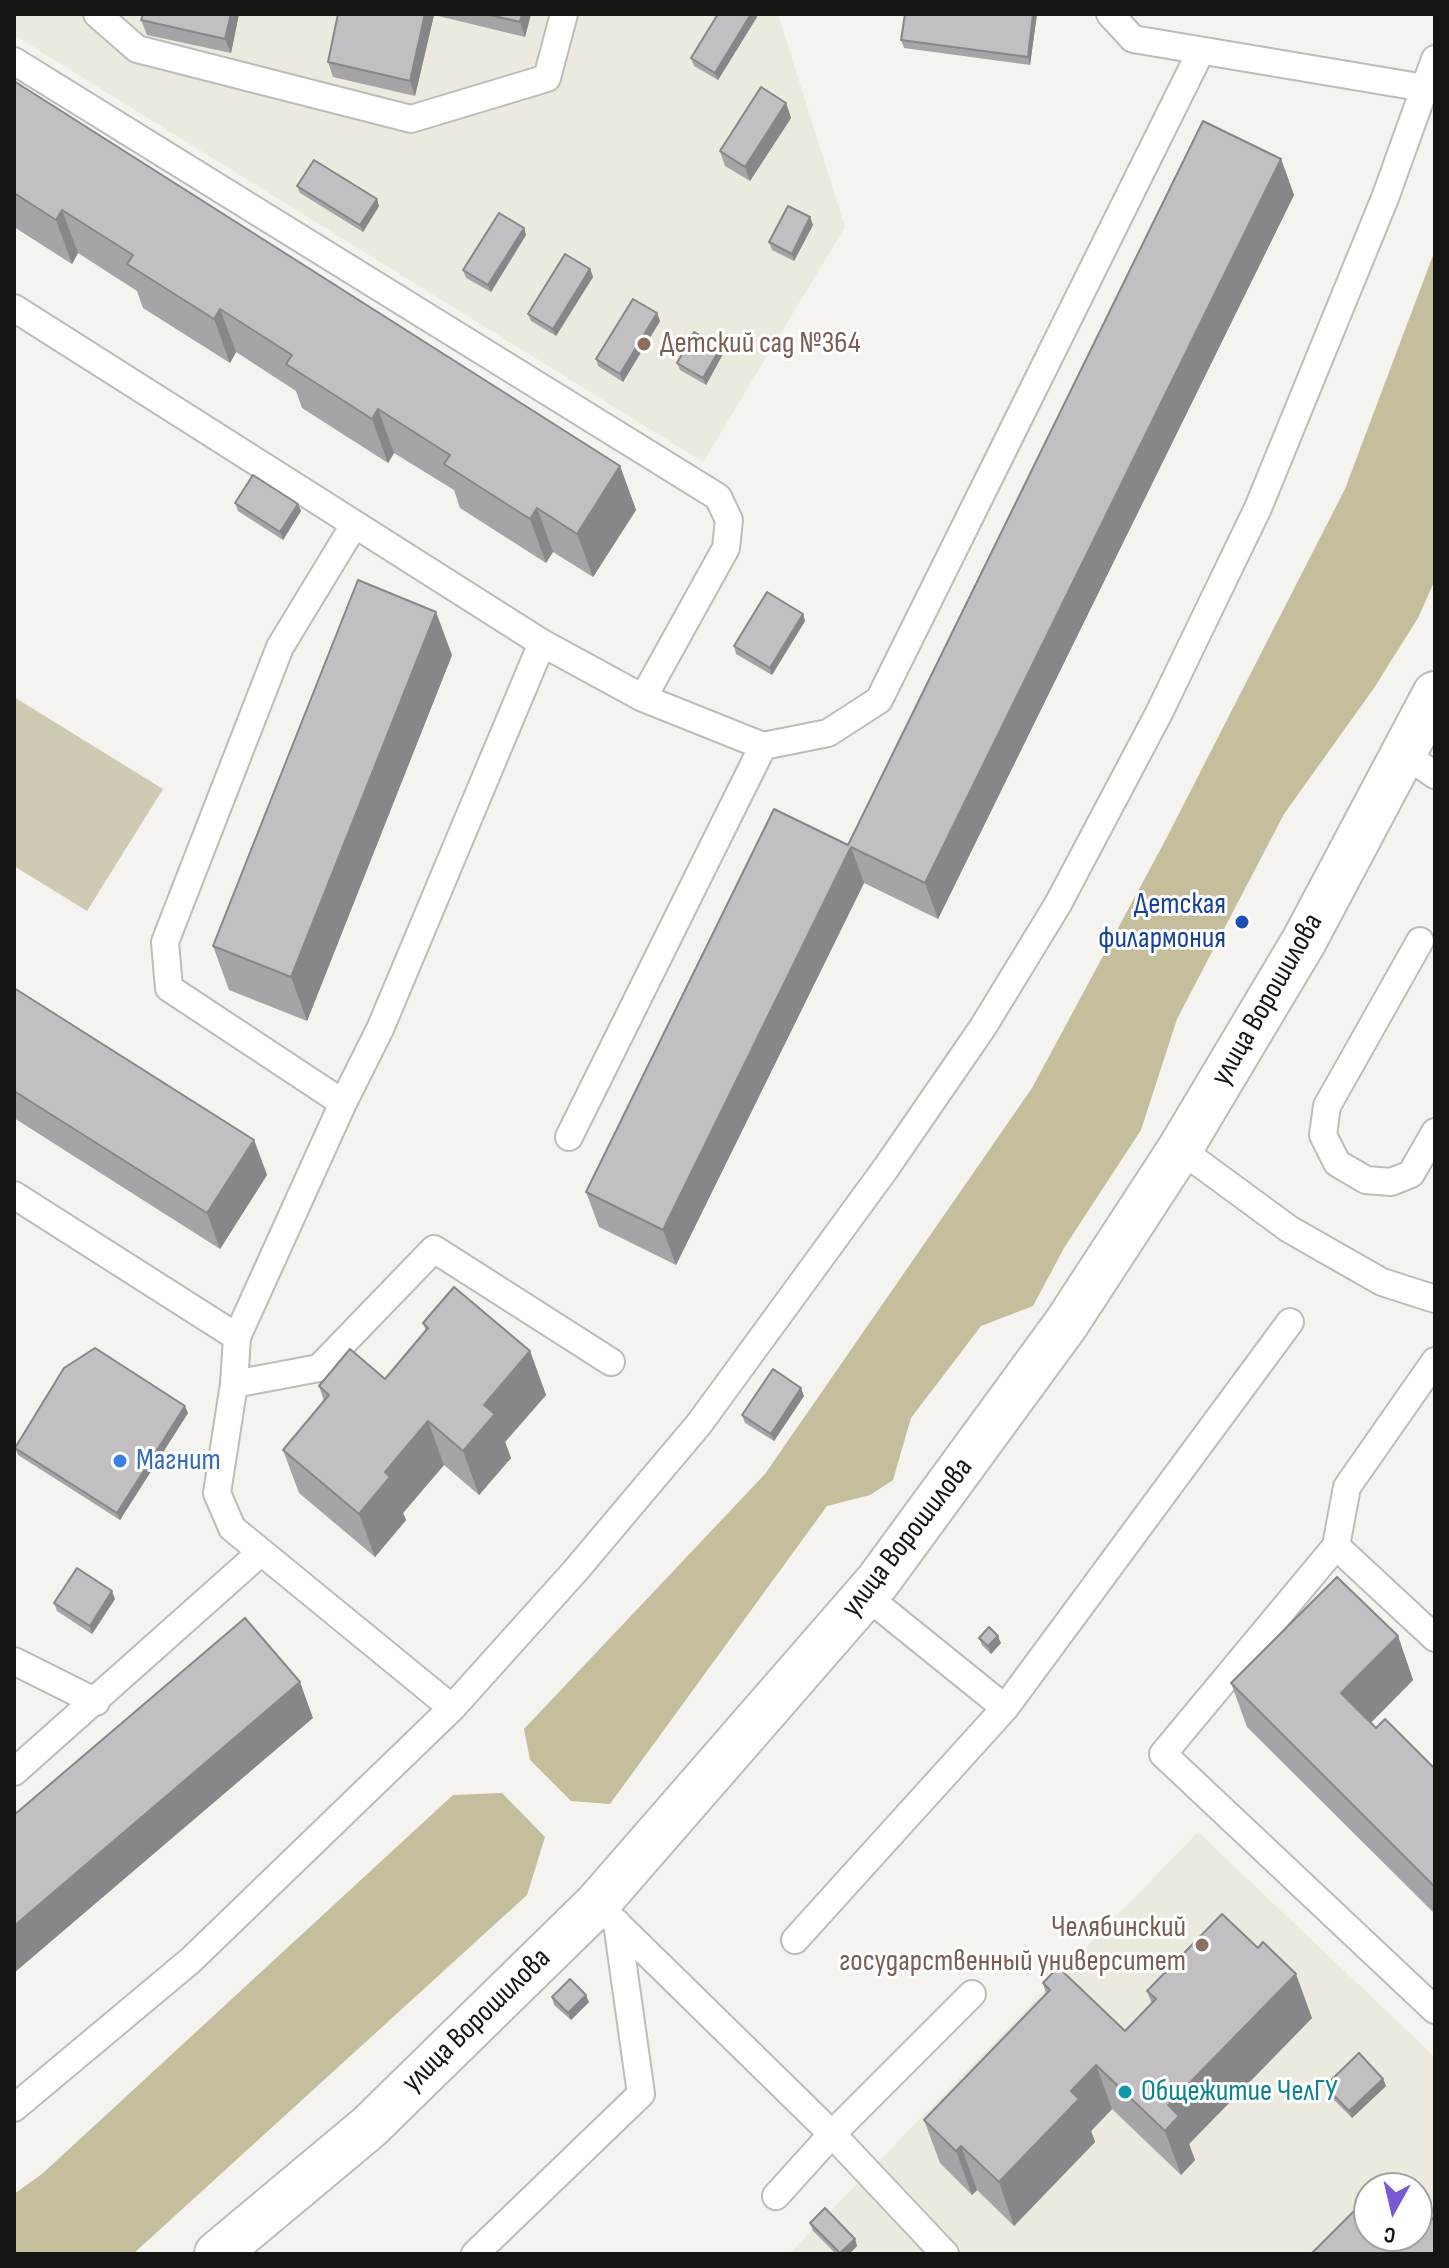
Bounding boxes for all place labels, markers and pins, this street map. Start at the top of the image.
place label: Детский сад №364 [660,326,861,362]
marker: Детский сад №364 [635,335,653,353]
place label: Детская филармония [1098,887,1226,958]
marker: Детская филармония [1233,913,1251,931]
place label: Магнит [136,1443,221,1479]
marker: Магнит [111,1452,129,1470]
place label: Челябинский государственный университет [839,1910,1186,1980]
marker: Челябинский государственный университет [1193,1936,1211,1954]
place label: Общежитие ЧелГУ [1141,2074,1338,2110]
marker: Общежитие ЧелГУ [1116,2083,1134,2101]

